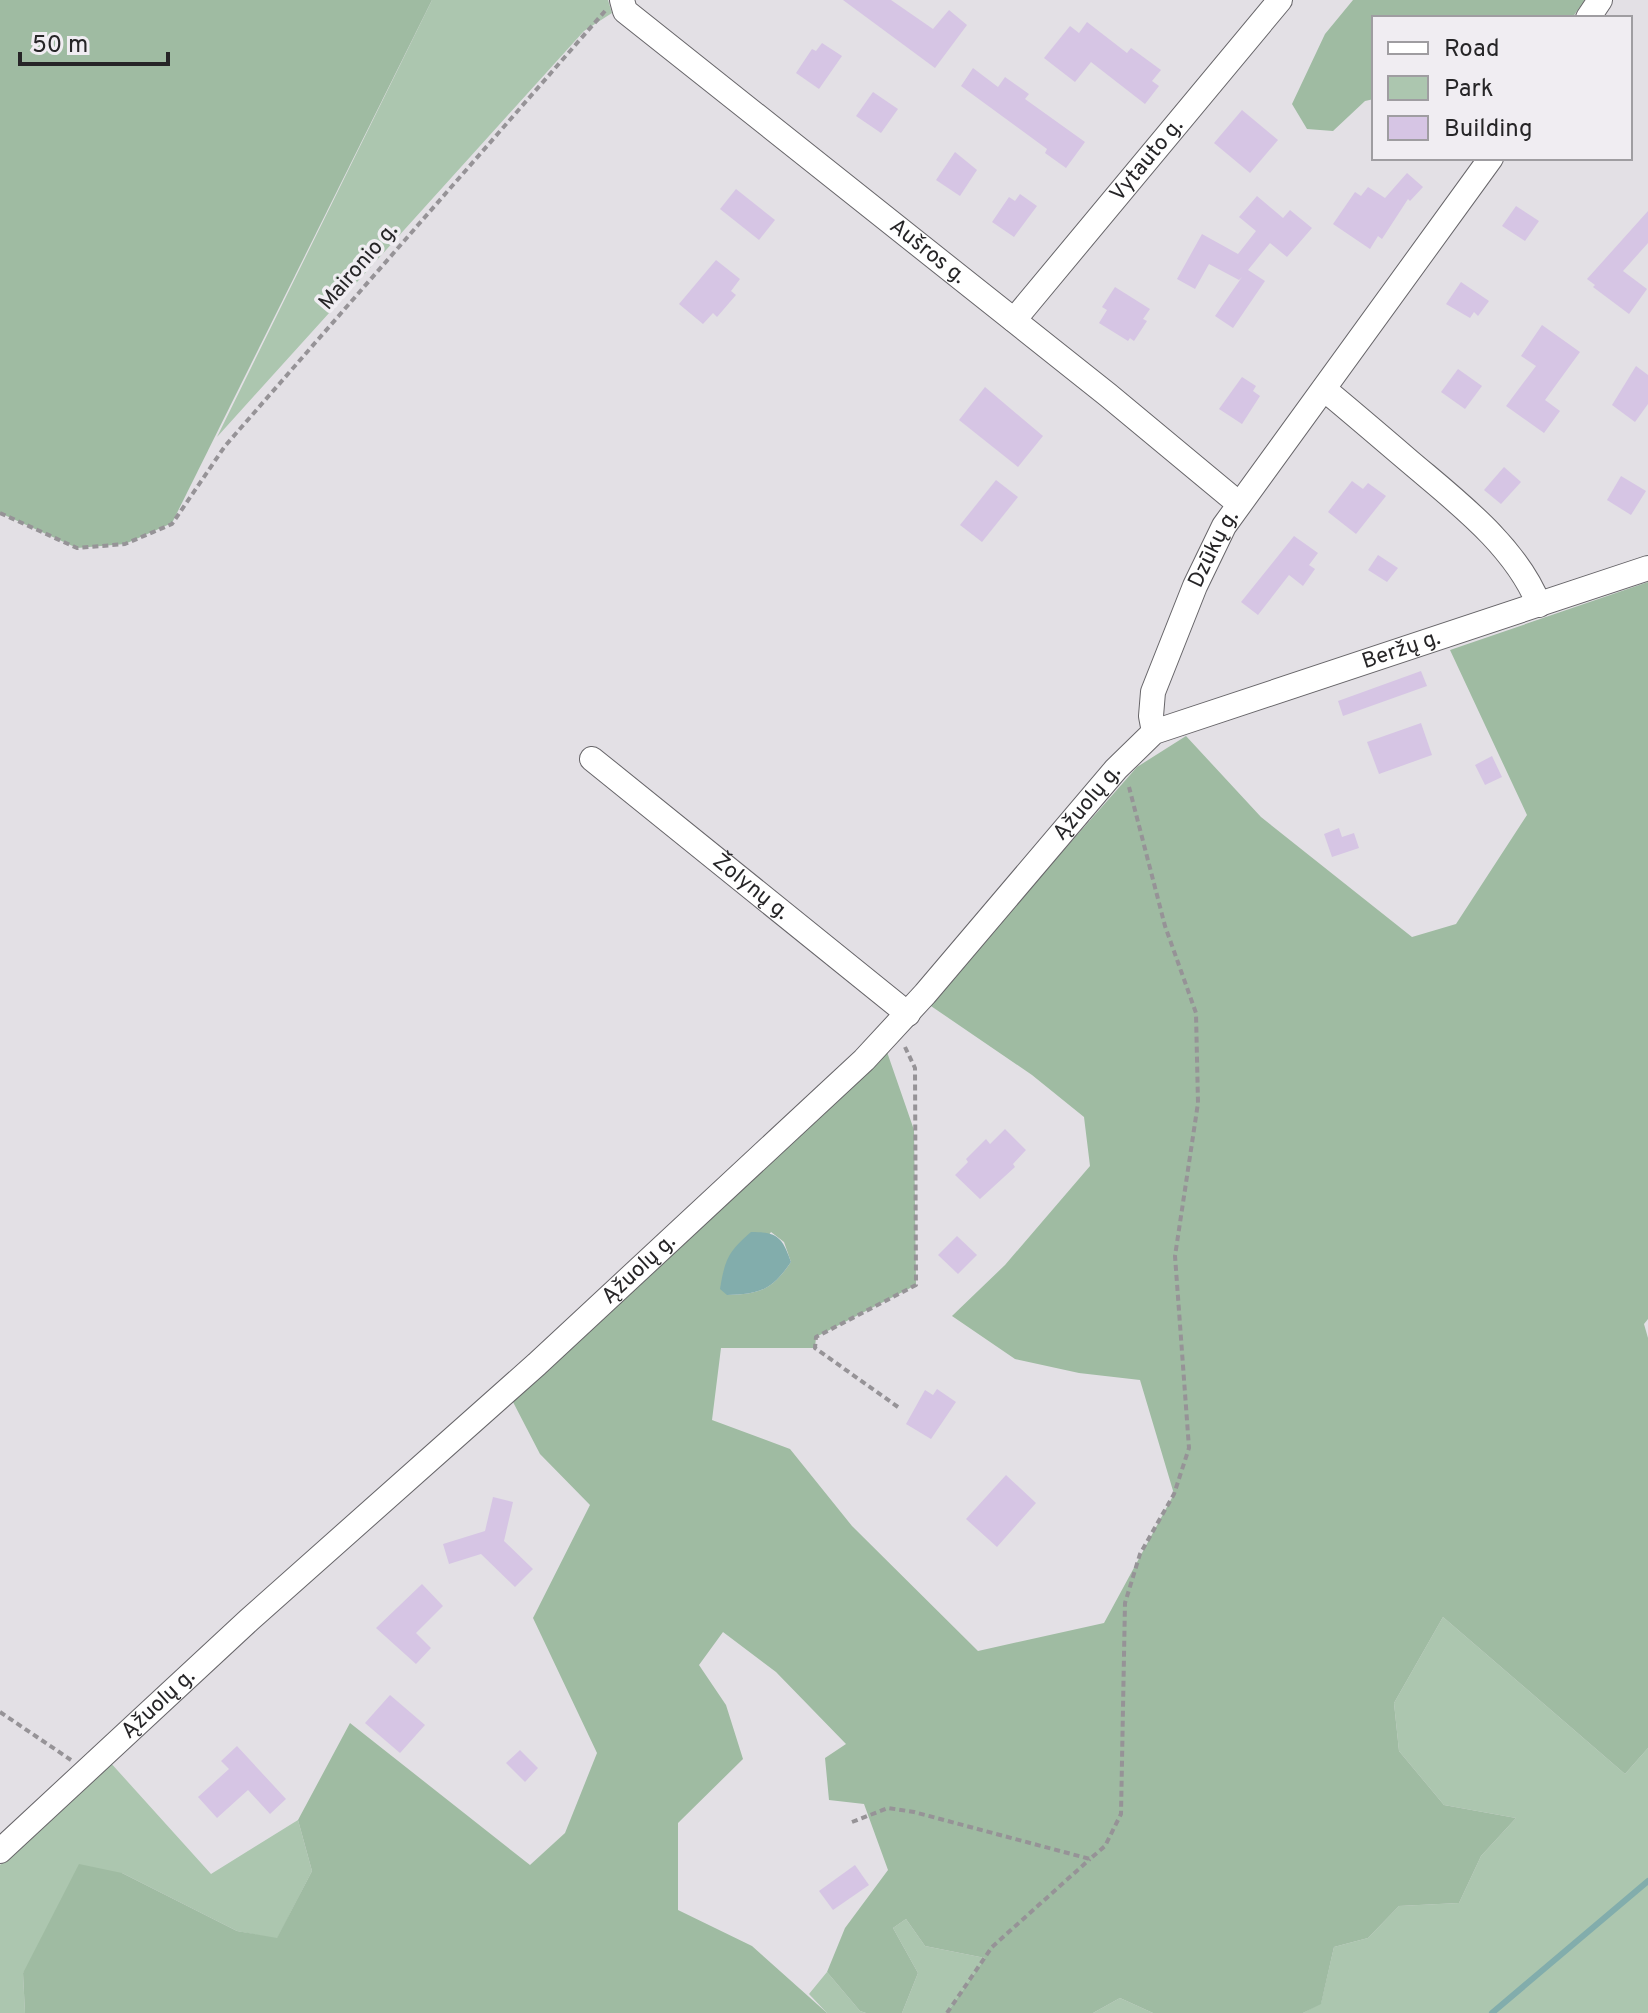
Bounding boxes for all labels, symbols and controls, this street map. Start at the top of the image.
scale bar [20,16,168,66]
legend [1372,16,1632,160]
text: 50 m [32,31,88,61]
text: Road [1444,35,1500,65]
text: Park [1444,75,1494,105]
street label: Vytauto g. [1105,113,1189,207]
text: Building [1444,115,1533,145]
street label: Aušros g. [884,213,971,290]
street label: Maironio g. [314,218,404,316]
street label: Dzūkų g. [1183,504,1245,592]
street label: Beržų g. [1359,624,1444,676]
street label: Ąžuolų g. [1047,759,1127,846]
street label: Žolynų g. [707,846,795,926]
street label: Ąžuolų g. [596,1228,681,1310]
street label: Ąžuolų g. [116,1663,201,1745]

